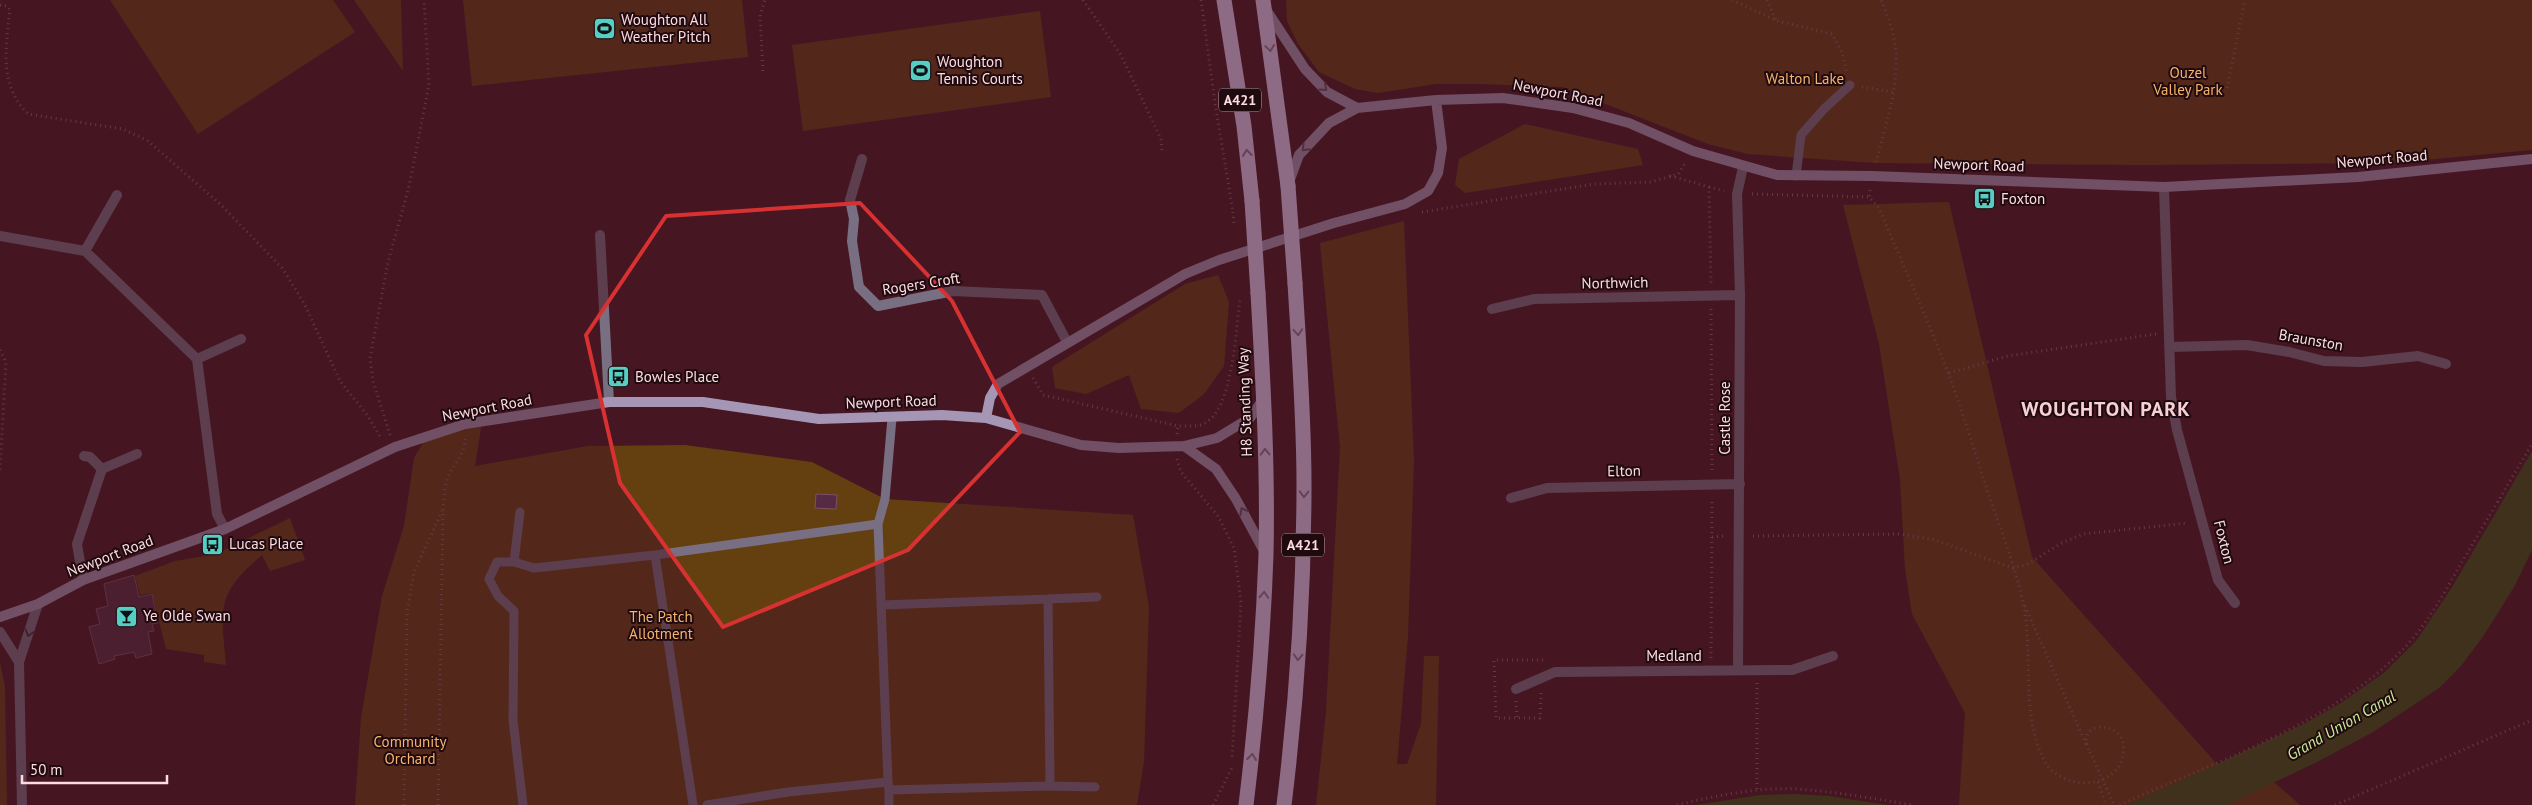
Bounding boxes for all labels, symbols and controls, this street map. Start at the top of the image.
place label: Woughton All Weather Pitch [621,10,710,46]
sports icon: Woughton All Weather Pitch [593,17,617,41]
one-way arrow [1264,45,1275,53]
place label: Woughton Tennis Courts [937,52,1023,88]
sports icon: Woughton Tennis Courts [909,59,933,83]
park label: Ouzel Valley Park [2152,63,2223,99]
park label: Walton Lake [1766,69,1844,88]
street label: Newport Road [1512,74,1605,111]
one-way arrow [1319,82,1328,91]
road number: A421 [1219,88,1261,112]
one-way arrow [1302,142,1311,151]
street label: Newport Road [2336,145,2428,172]
one-way arrow [1242,148,1253,156]
street label: Newport Road [1933,153,2025,176]
bus stop icon: Foxton [1973,187,1997,211]
place label: Foxton [2001,189,2045,208]
street label: Rogers Croft [881,268,961,299]
street label: Northwich [1581,272,1649,293]
street label: Braunston [2277,325,2345,355]
one-way arrow [1293,328,1304,336]
street label: H8 Standing Way [1233,347,1256,457]
bus stop icon: Bowles Place [607,365,631,389]
place label: Bowles Place [635,367,719,386]
street label: Castle Rose [1715,381,1734,455]
street label: Newport Road [440,389,533,426]
street label: Newport Road [845,390,937,413]
district label: WOUGHTON PARK [2021,396,2191,422]
one-way arrow [1260,448,1270,456]
street label: Elton [1607,461,1641,480]
one-way arrow [1299,491,1309,499]
one-way arrow [1239,507,1249,516]
street label: Foxton [2210,518,2239,566]
street label: Newport Road [64,530,156,581]
bus stop icon: Lucas Place [201,532,225,556]
place label: Lucas Place [229,534,303,553]
road number: A421 [1282,534,1324,556]
one-way arrow [1258,590,1269,598]
bar icon: Ye Olde Swan [115,604,139,628]
place label: Ye Olde Swan [143,606,231,625]
park label: The Patch Allotment [629,607,693,643]
one-way arrow [24,628,34,636]
street label: Medland [1646,646,1702,665]
one-way arrow [1293,654,1303,661]
water label: Grand Union Canal [2283,685,2400,764]
park label: Community Orchard [374,732,446,768]
scale bar [22,752,168,784]
one-way arrow [1246,752,1257,760]
text: 50 m [30,760,63,779]

